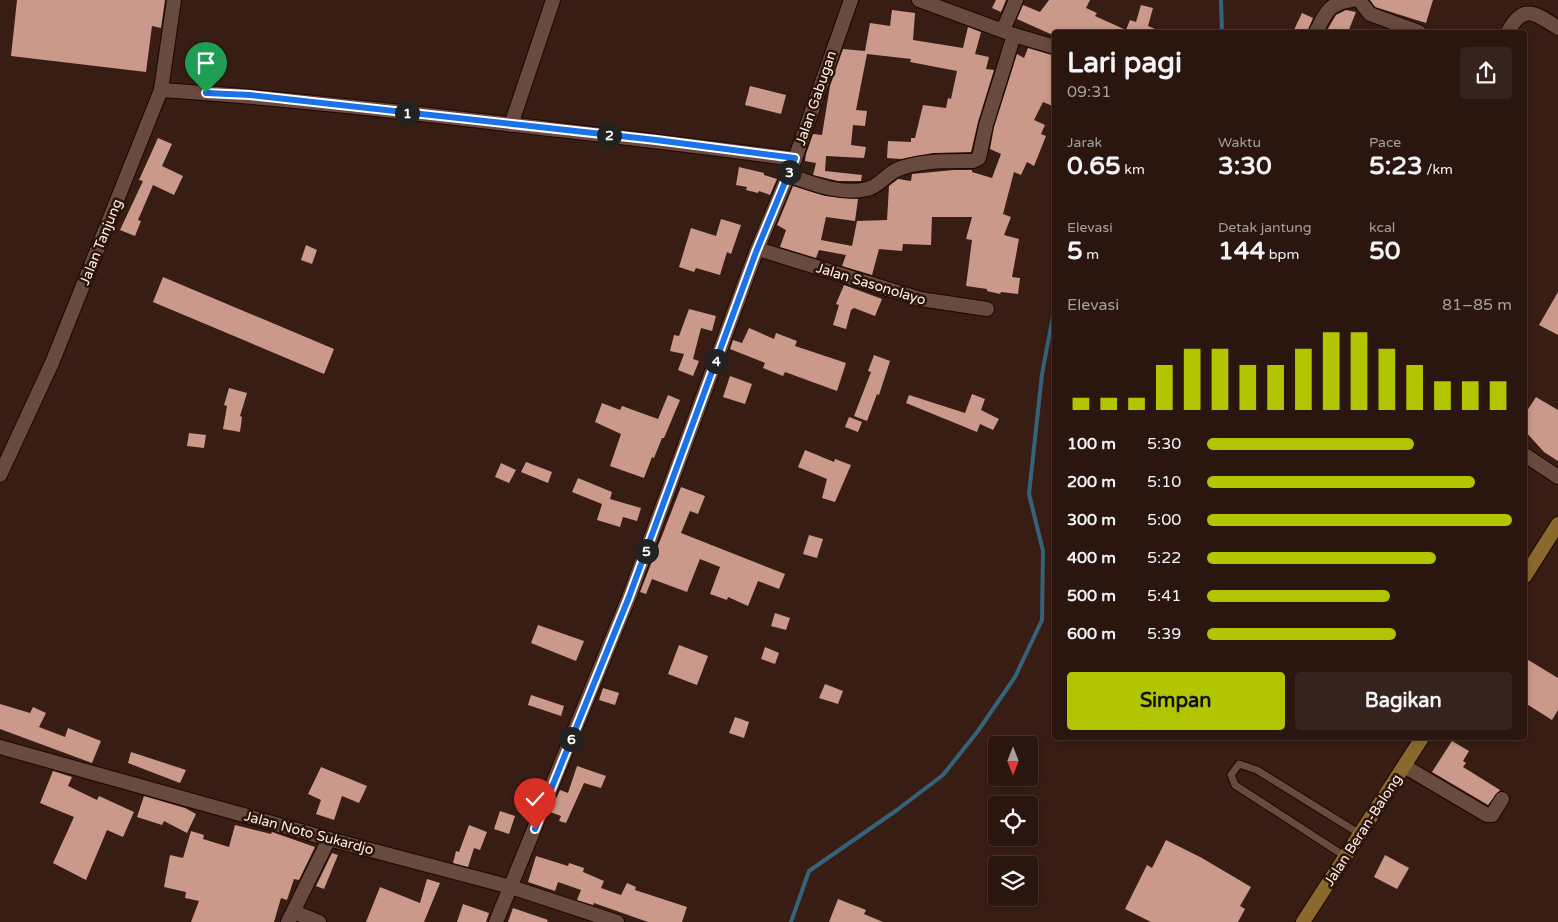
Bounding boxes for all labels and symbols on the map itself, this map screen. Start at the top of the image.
pin [185,42,227,93]
street label: Jalan Gabugan [792,48,840,148]
pin: 1 [394,100,420,126]
pin: 2 [596,122,622,148]
pin: 3 [776,160,802,184]
street label: Jalan Tanjung [76,197,126,287]
street label: Jalan Sasonolayo [814,259,928,309]
pin: 4 [704,348,728,374]
pin: 5 [634,538,658,564]
pin: 6 [558,726,584,752]
north arrow [988,736,1038,786]
street label: Jalan Beran-Balong [1321,771,1405,889]
pin [514,778,556,829]
street label: Jalan Noto Sukardjo [242,808,376,858]

